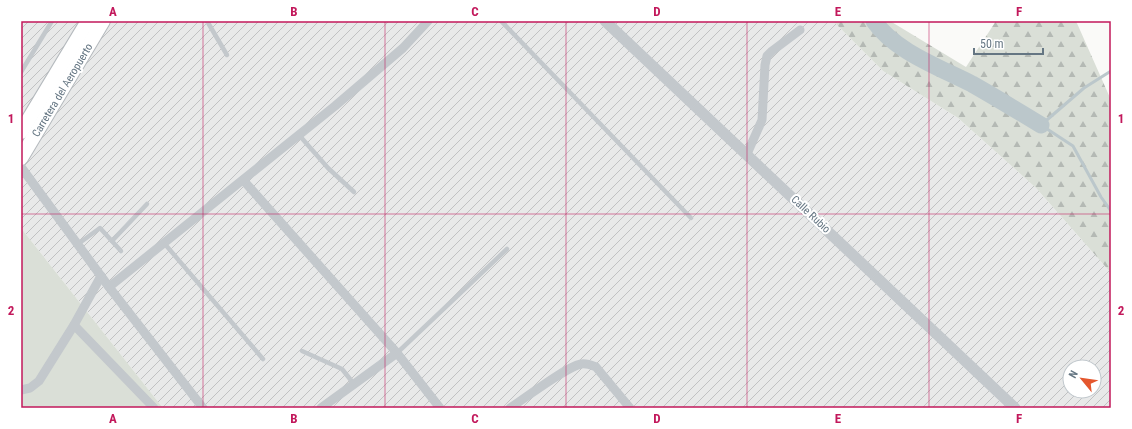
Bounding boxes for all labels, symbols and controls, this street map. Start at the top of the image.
text: A [109,4,117,19]
text: B [290,4,298,19]
text: C [471,4,479,19]
text: D [653,4,661,19]
text: E [835,4,842,19]
text: F [1016,4,1022,19]
scale bar [974,30,1043,56]
text: 50 m [980,37,1004,51]
street label: Carretera del Aeropuerto [29,41,96,139]
text: 1 [8,111,14,126]
text: 1 [1118,111,1124,126]
street label: Calle Rubio [788,193,833,236]
text: 2 [8,303,15,318]
text: 2 [1118,303,1125,318]
north arrow [1062,359,1102,399]
text: N [1066,368,1081,380]
text: A [109,411,117,426]
text: B [290,411,298,426]
text: C [471,411,479,426]
text: D [653,411,661,426]
text: E [835,411,842,426]
text: F [1016,411,1022,426]

